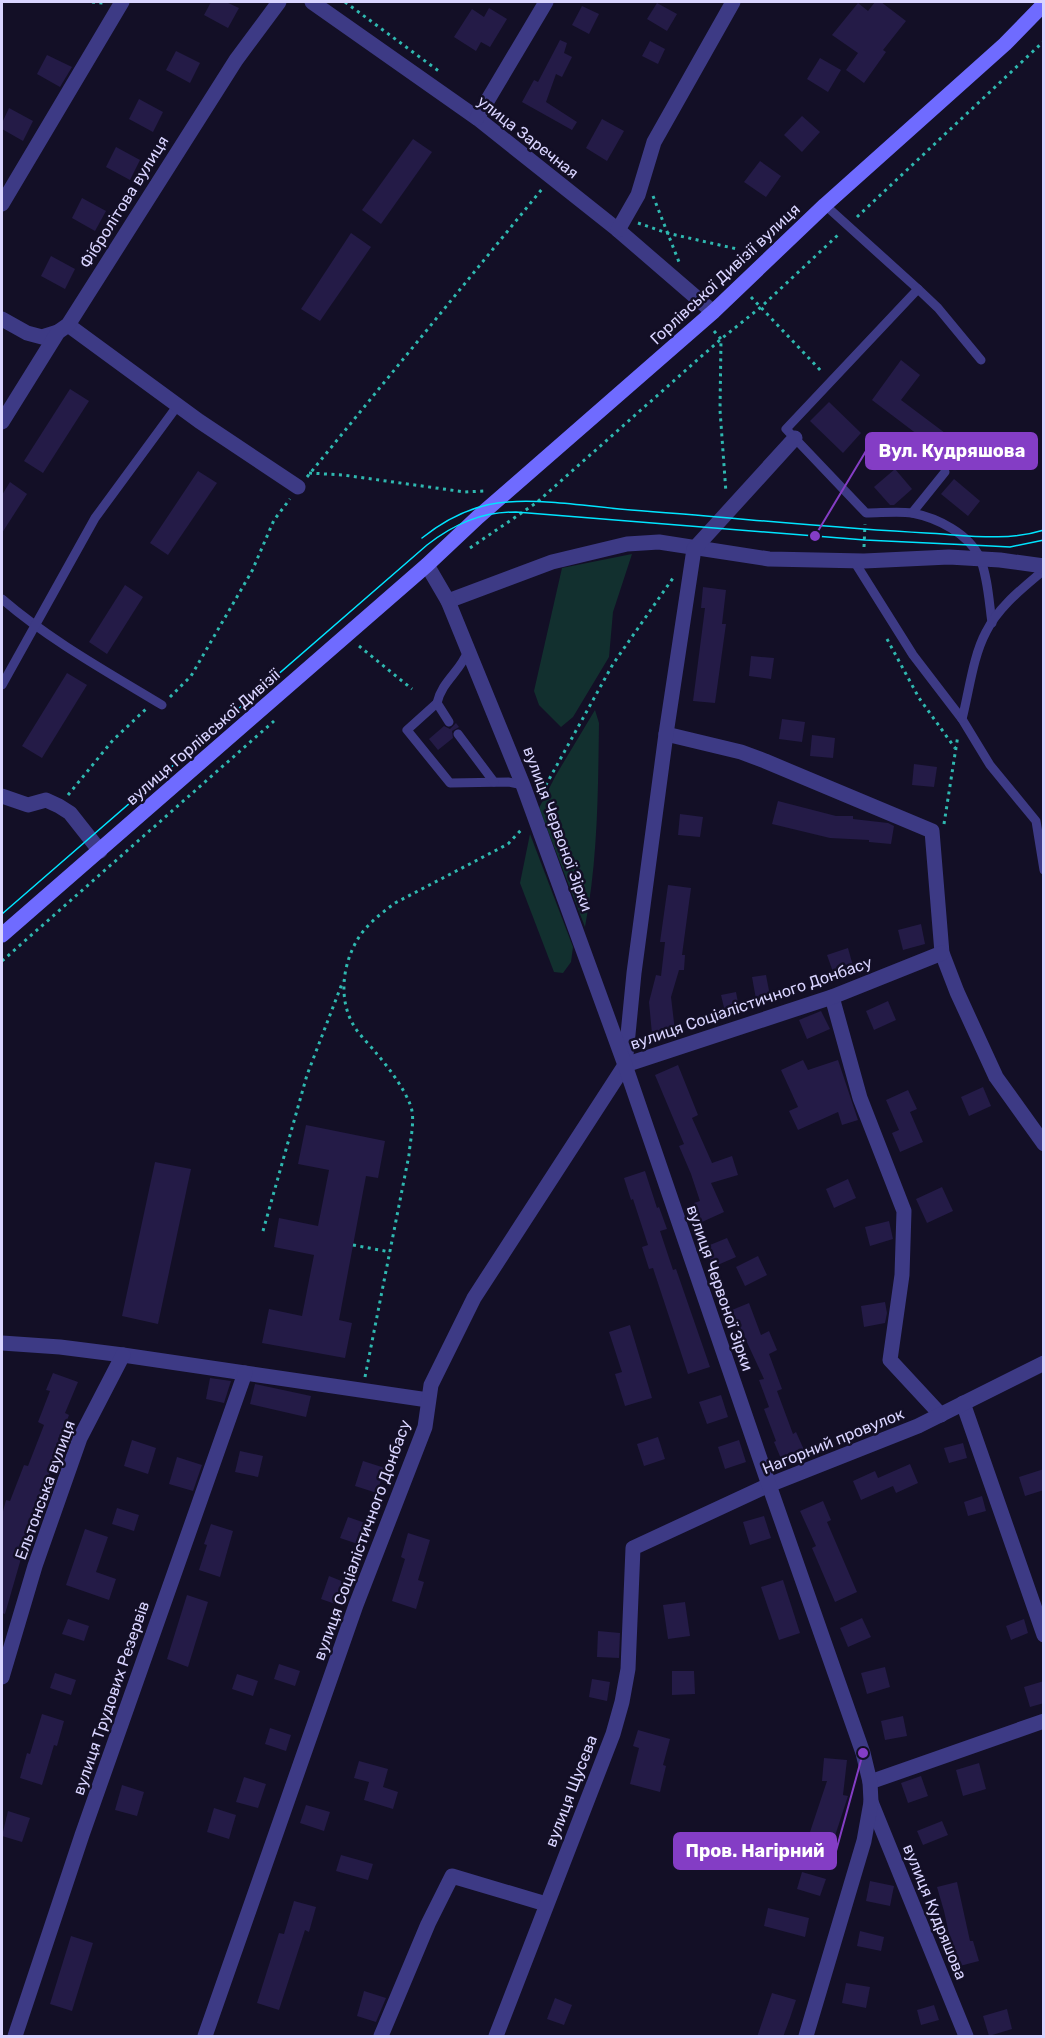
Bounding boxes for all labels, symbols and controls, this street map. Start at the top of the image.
street label: улица Заречная [474,92,582,182]
street label: Фібролітова вулиця [76,132,172,272]
street label: Горлівської Дивізії вулиця [646,200,804,348]
callout: Вул. Кудряшова [866,433,1037,469]
text: Вул. Кудряшова [879,440,1025,462]
street label: вулиця Горлівської Дивізії [122,664,285,809]
street label: вулиця Червоної Зірки [519,744,597,914]
street label: вулиця Соціалістичного Донбасу [628,952,875,1053]
street label: вулиця Червоної Зірки [683,1202,757,1374]
street label: Нагорний провулок [759,1404,907,1478]
street label: вулиця Соціалістичного Донбасу [310,1417,415,1663]
street label: Ельтонська вулиця [11,1418,79,1562]
street label: вулиця Трудових Резервів [69,1599,153,1797]
street label: вулиця Щусєва [541,1732,601,1850]
callout: Пров. Нагірний [674,1833,836,1869]
text: Пров. Нагірний [686,1840,824,1862]
street label: вулиця Кудряшова [899,1841,971,1983]

